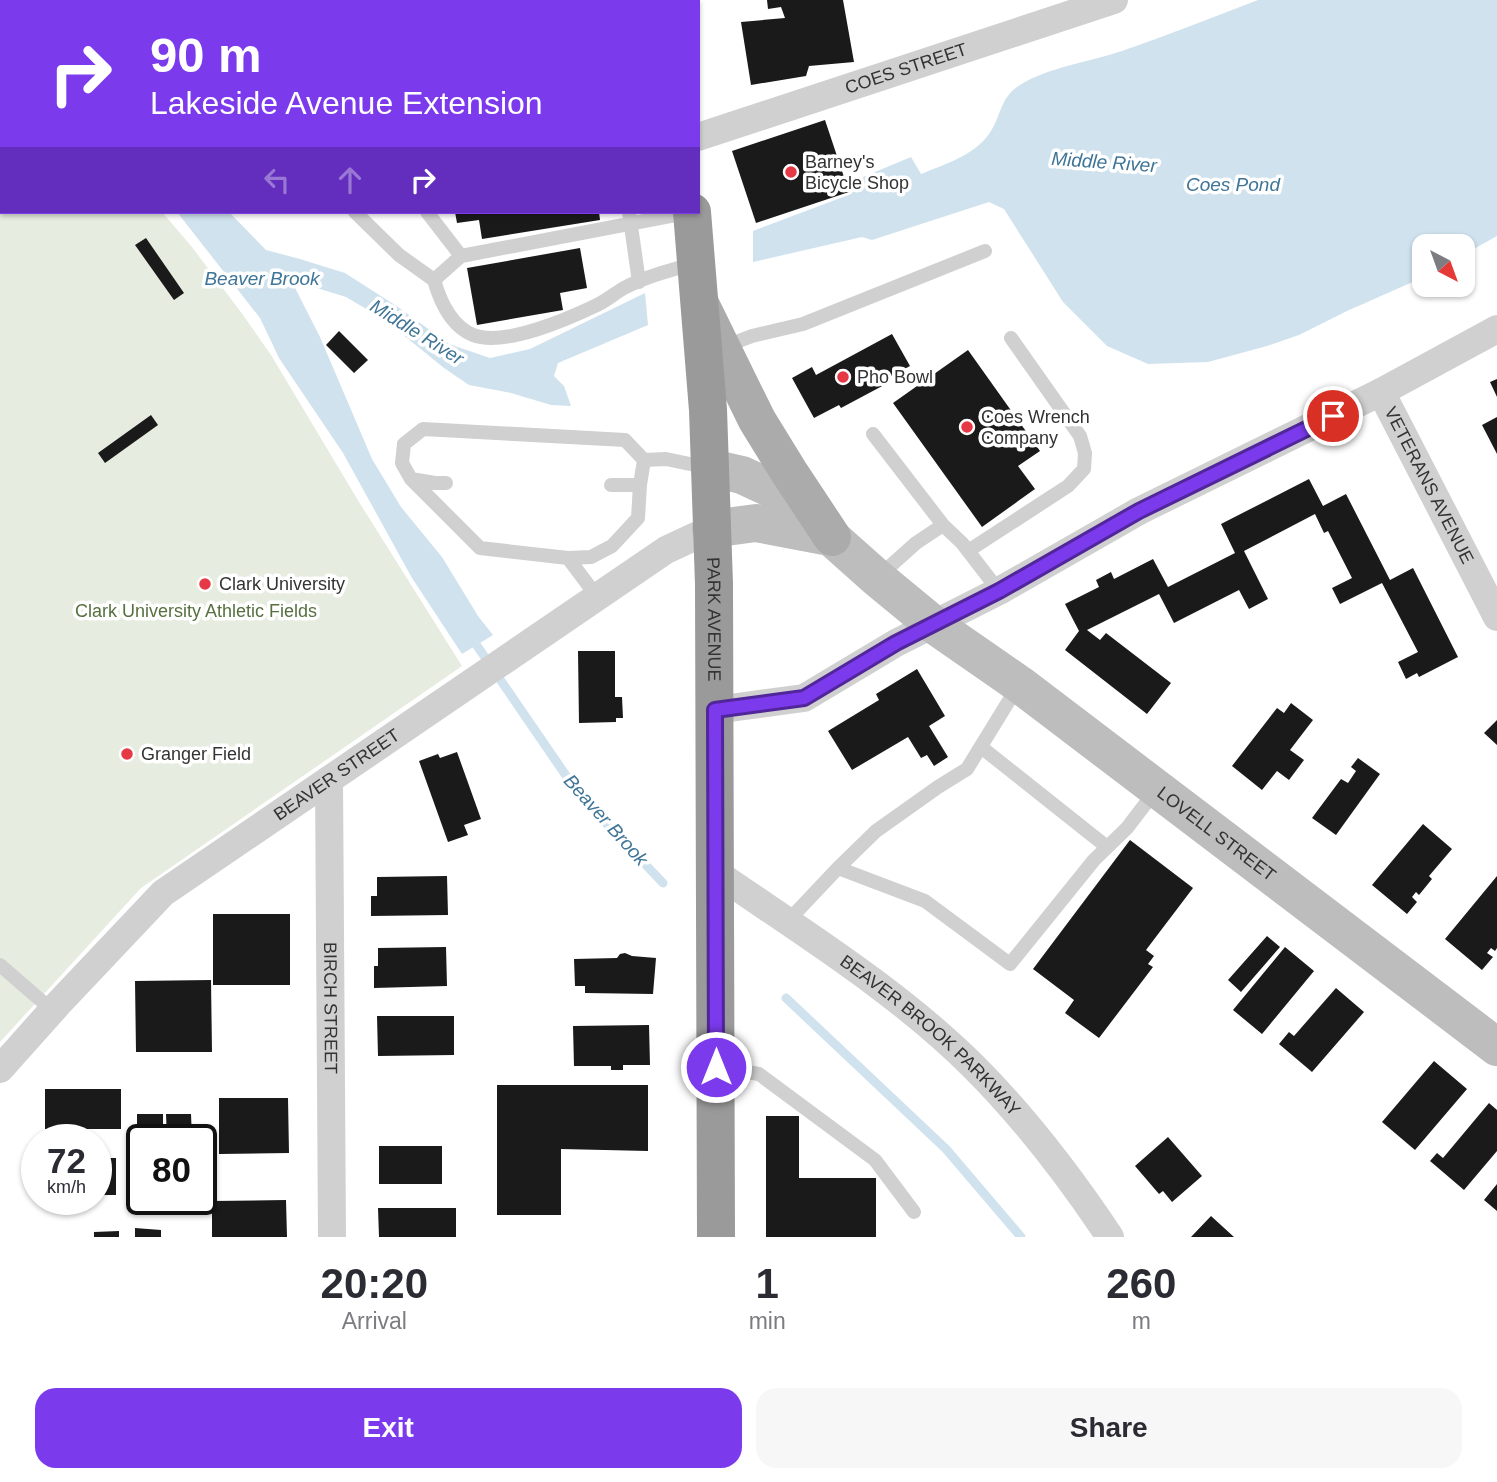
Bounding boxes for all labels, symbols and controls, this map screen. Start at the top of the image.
icon: right [35,28,126,119]
text: 90 m [150,28,262,82]
street label: COES STREET [843,39,970,98]
text: Lakeside Avenue Extension [150,85,543,121]
water label: Middle River [1051,148,1158,176]
place label: Barney's Bicycle Shop [805,152,909,193]
icon: left [258,161,296,199]
icon: ahead [331,161,369,199]
icon: right [404,161,442,199]
marker: Barney's Bicycle Shop [783,164,799,180]
water label: Coes Pond [1186,174,1281,195]
north arrow [1412,234,1475,298]
map controls [1412,234,1475,297]
water label: Beaver Brook [204,268,321,289]
water label: Middle River [367,295,468,369]
place label: Pho Bowl [857,367,933,387]
marker: Pho Bowl [835,369,851,385]
pin [1303,386,1363,446]
icon: arrive [1314,397,1352,435]
street label: VETERANS AVENUE [1380,403,1478,567]
place label: Coes Wrench Company [981,407,1090,448]
marker: Coes Wrench Company [959,419,975,435]
street label: PARK AVENUE [703,557,724,682]
place label: Clark University [219,574,345,594]
marker: Clark University [197,576,213,592]
park label: Clark University Athletic Fields [75,601,317,621]
street label: BEAVER STREET [270,725,403,825]
place label: Granger Field [141,744,251,764]
marker: Granger Field [119,746,135,762]
water label: Beaver Brook [560,770,653,871]
street label: LOVELL STREET [1153,783,1280,885]
street label: BIRCH STREET [320,942,341,1074]
street label: BEAVER BROOK PARKWAY [836,951,1024,1120]
position arrow [679,1030,753,1104]
speed limit sign: 80 [126,1124,217,1215]
text: 72 [47,1141,86,1180]
text: km/h [47,1177,86,1197]
text: 20:20 [321,1260,428,1307]
text: 1 [755,1260,779,1307]
text: 260 [1106,1260,1176,1307]
text: Arrival [342,1308,407,1334]
text: min [749,1308,786,1334]
text: m [1132,1308,1151,1334]
button: Exit [35,1388,742,1468]
button: Share [756,1388,1462,1468]

